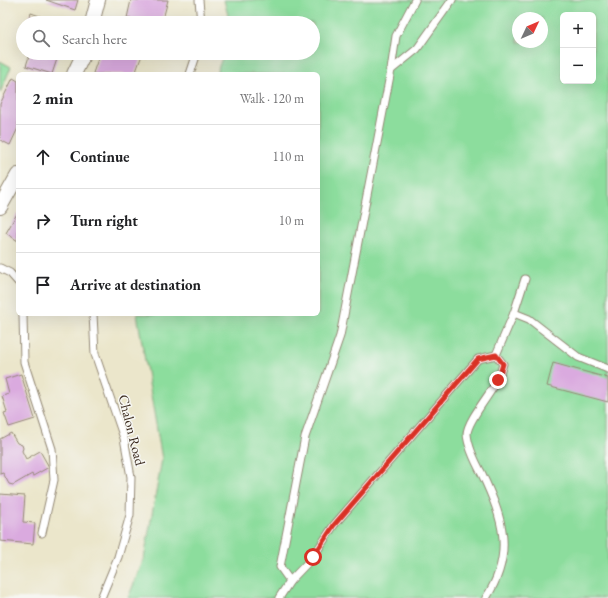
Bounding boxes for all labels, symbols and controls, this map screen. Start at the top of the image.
north arrow [512,12,548,48]
map controls [560,12,596,84]
button: + [560,12,596,48]
search box [16,16,320,60]
icon: search [30,27,52,49]
text: Search here [62,29,127,48]
button: − [560,48,596,84]
text: 2 min [32,87,73,109]
text: Walk · 120 m [240,90,304,107]
icon: ahead [32,146,54,168]
text: Continue [70,147,130,166]
text: 110 m [273,148,304,165]
icon: right [32,210,54,232]
text: Turn right [70,211,138,230]
text: 10 m [279,212,304,229]
icon: arrive [32,274,54,296]
text: Arrive at destination [70,275,201,294]
route end [489,371,507,389]
street label: Chalon Road [114,393,150,468]
route start [304,548,322,566]

